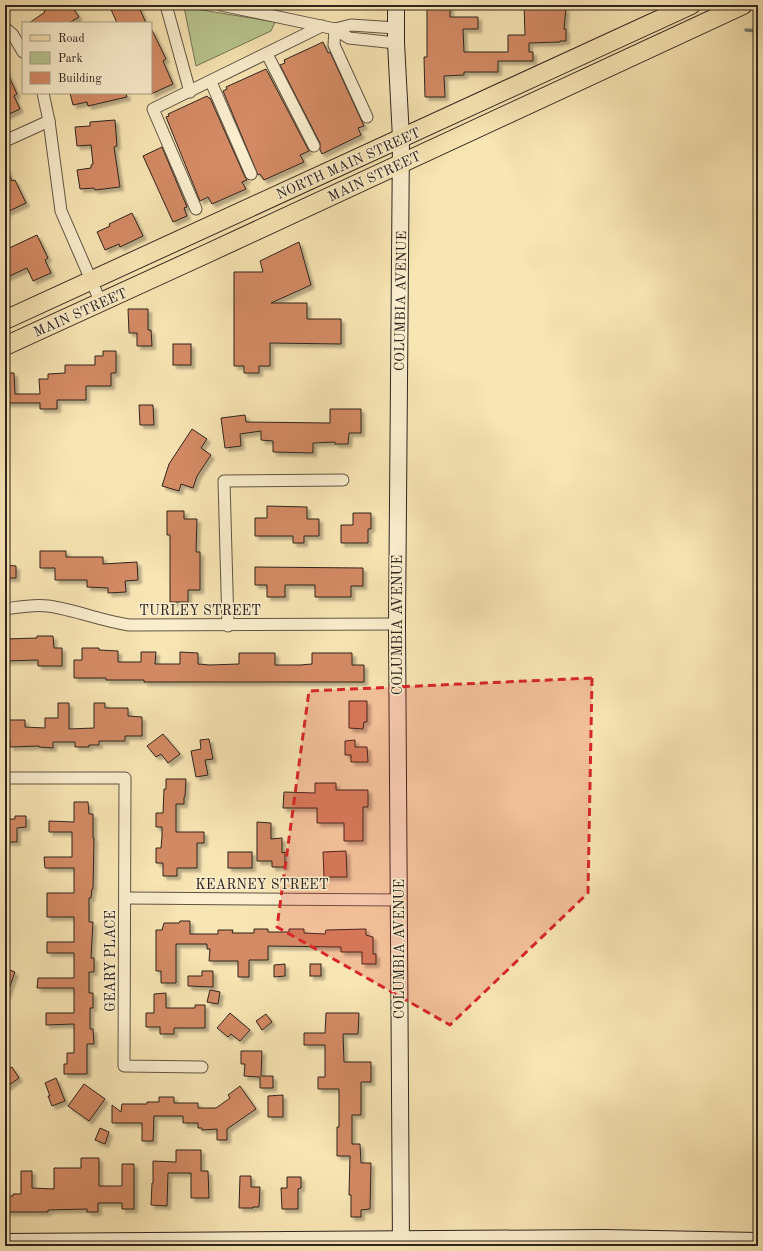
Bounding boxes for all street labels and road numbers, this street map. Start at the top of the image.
street label: NORTH MAIN STREET [273,124,423,202]
street label: MAIN STREET [325,147,423,205]
street label: COLUMBIA AVENUE [393,231,409,371]
street label: MAIN STREET [32,286,129,340]
street label: COLUMBIA AVENUE [391,555,405,695]
street label: TURLEY STREET [139,604,261,618]
street label: KEARNEY STREET [195,878,329,892]
street label: COLUMBIA AVENUE [393,879,407,1019]
street label: GEARY PLACE [104,910,118,1012]

